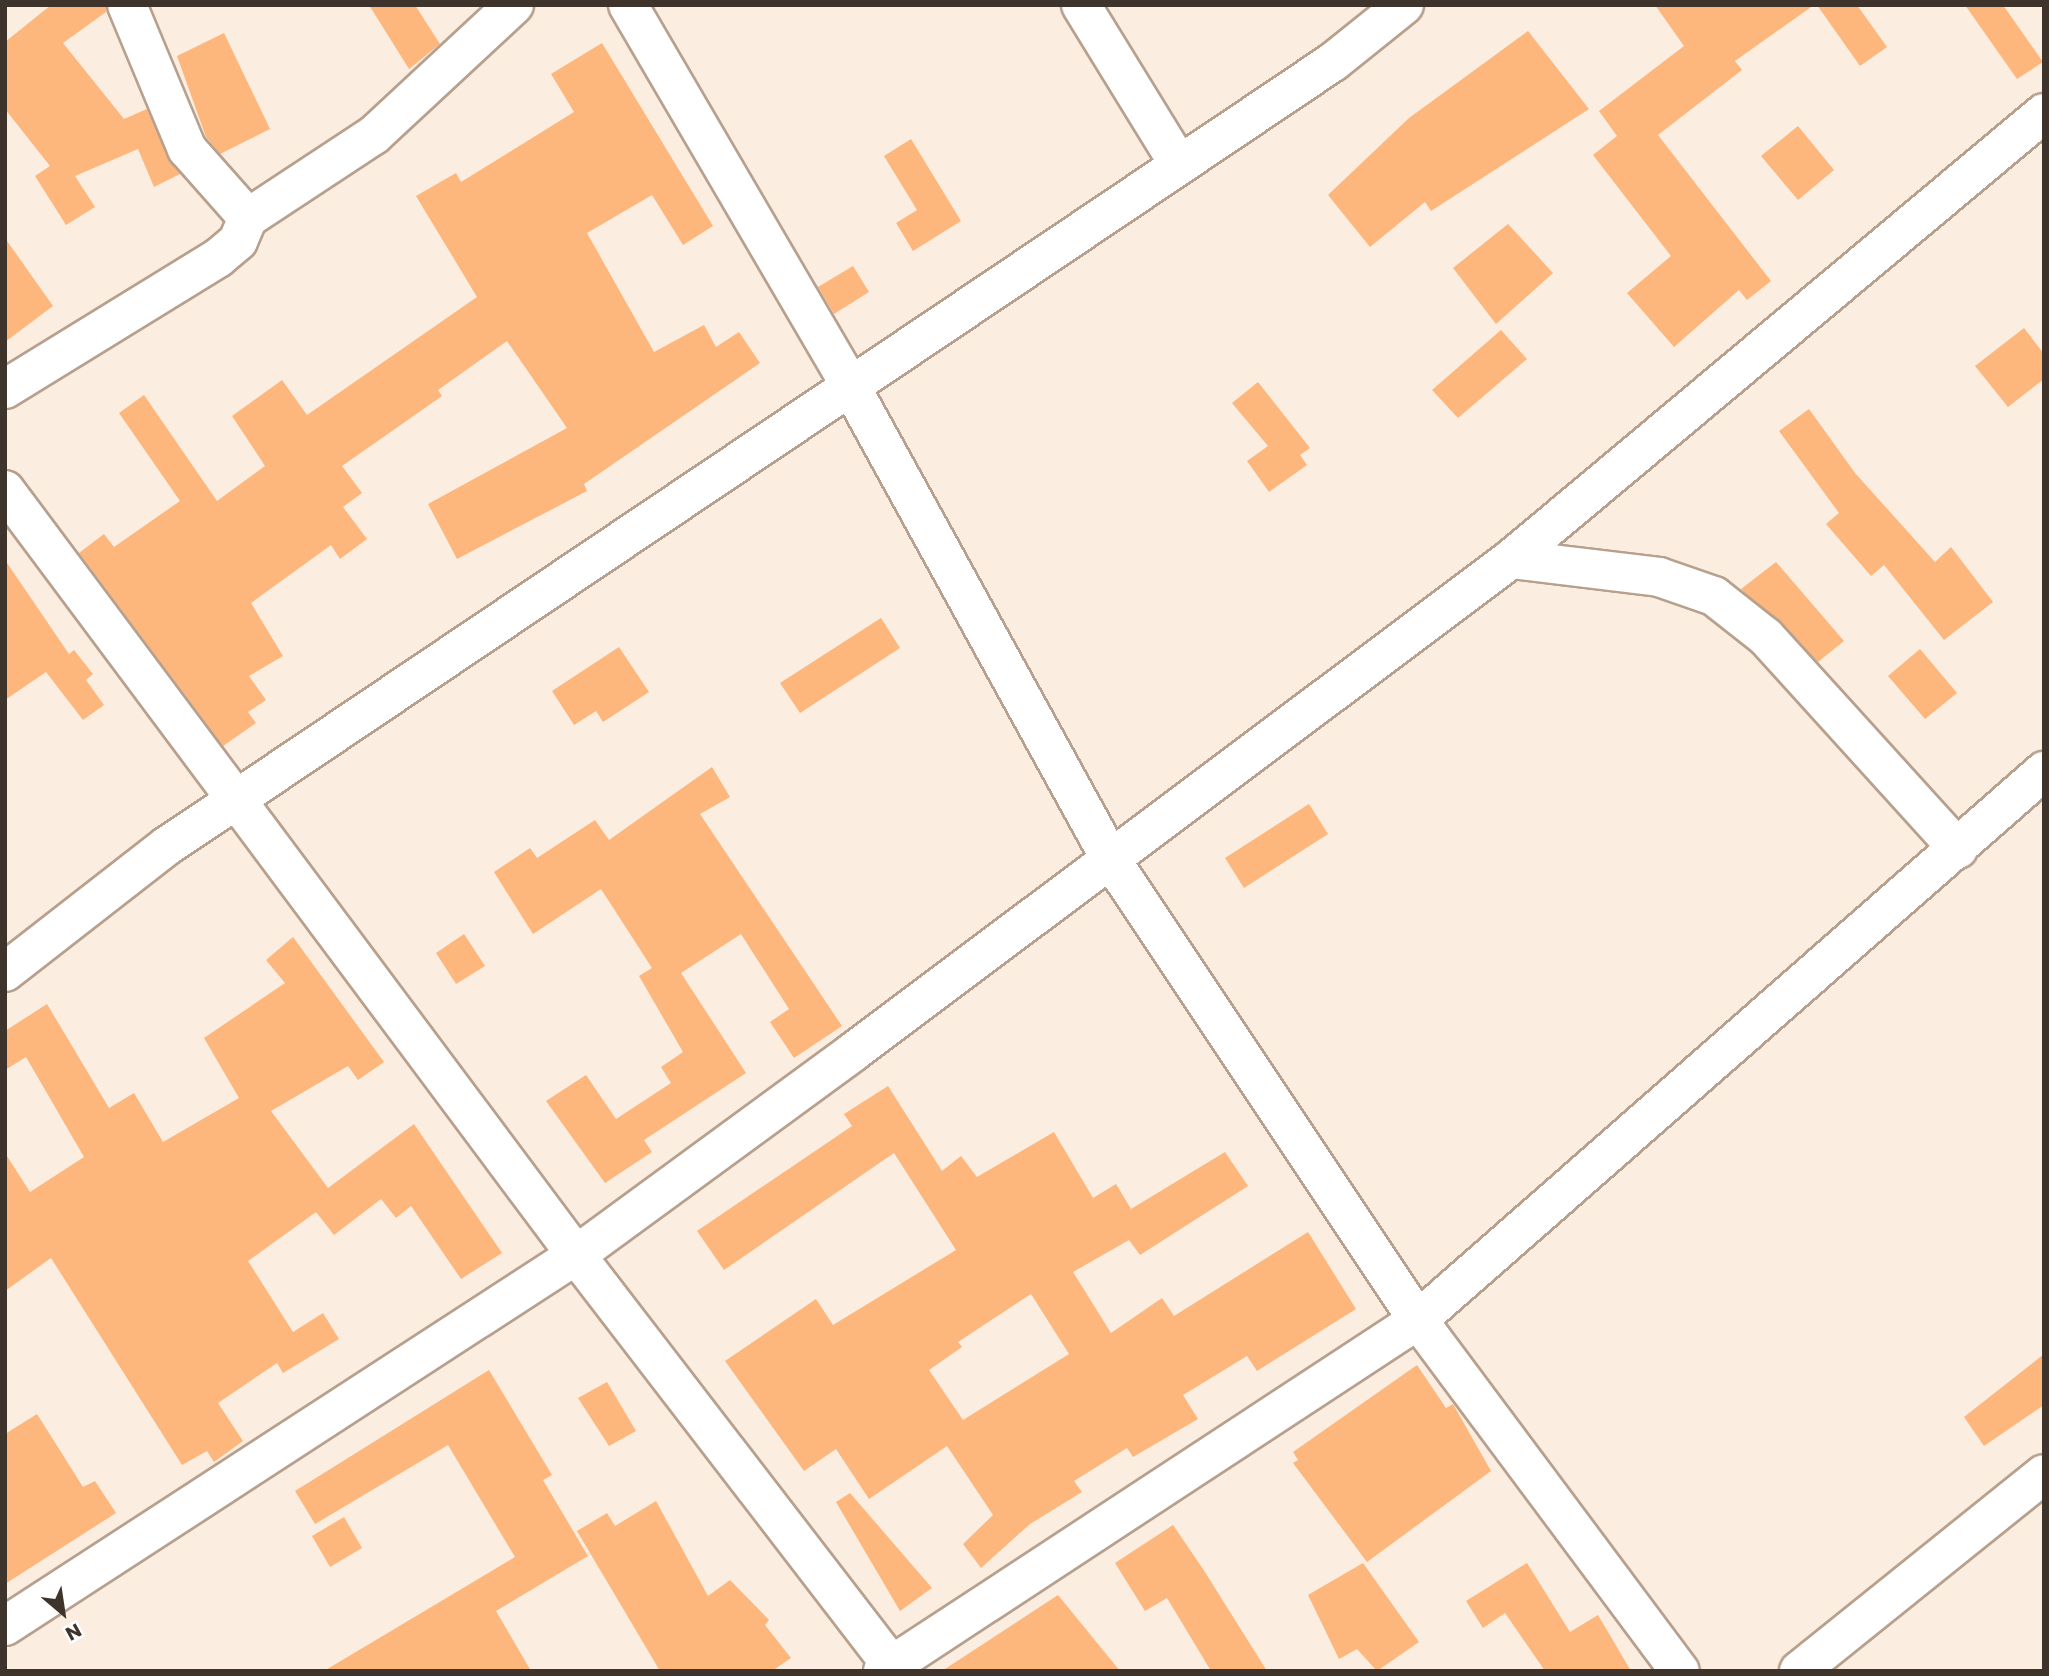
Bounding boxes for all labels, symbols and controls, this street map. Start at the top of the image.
north arrow [28,1578,98,1648]
text: N [61,1617,86,1647]

